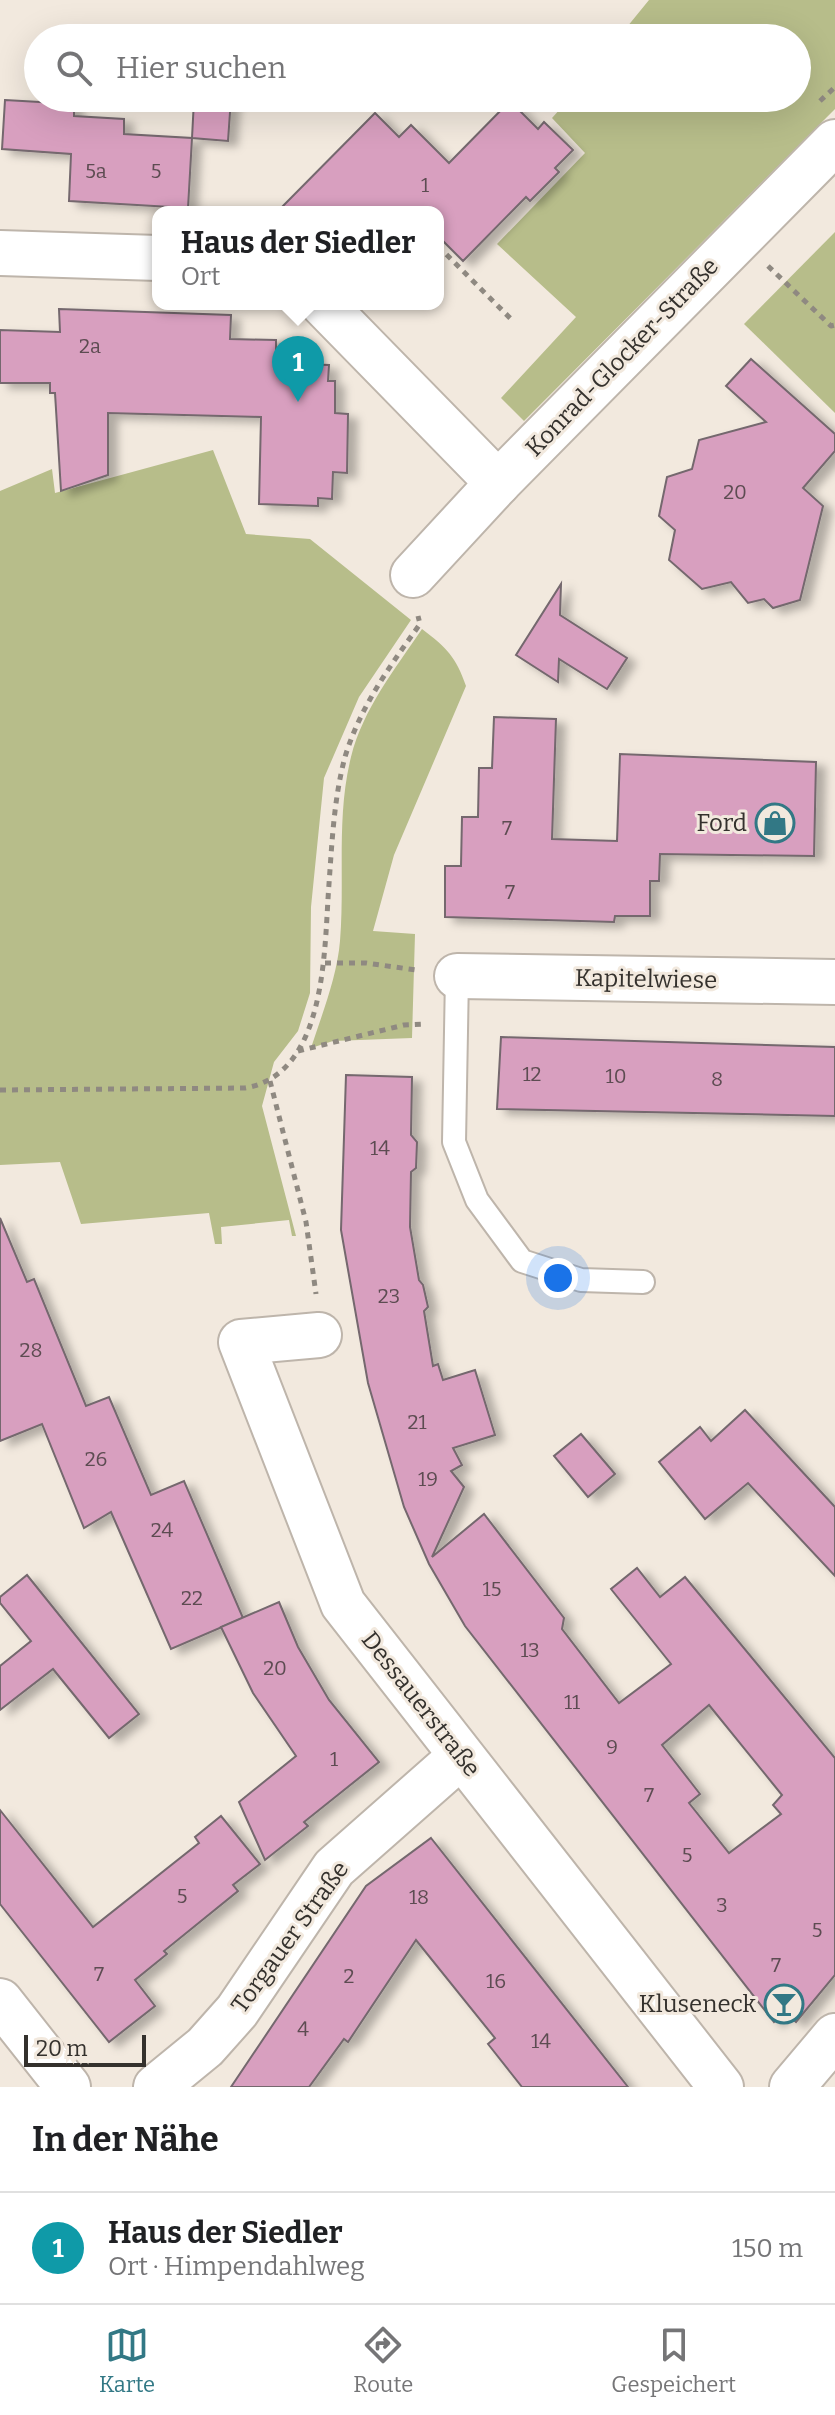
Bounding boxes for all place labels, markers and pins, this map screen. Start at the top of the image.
pin: 1 [272,336,324,402]
shop icon: Ford [754,802,796,844]
place label: Ford [697,809,747,837]
bar icon: Kluseneck [763,1983,805,2025]
place label: Kluseneck [639,1990,756,2018]

